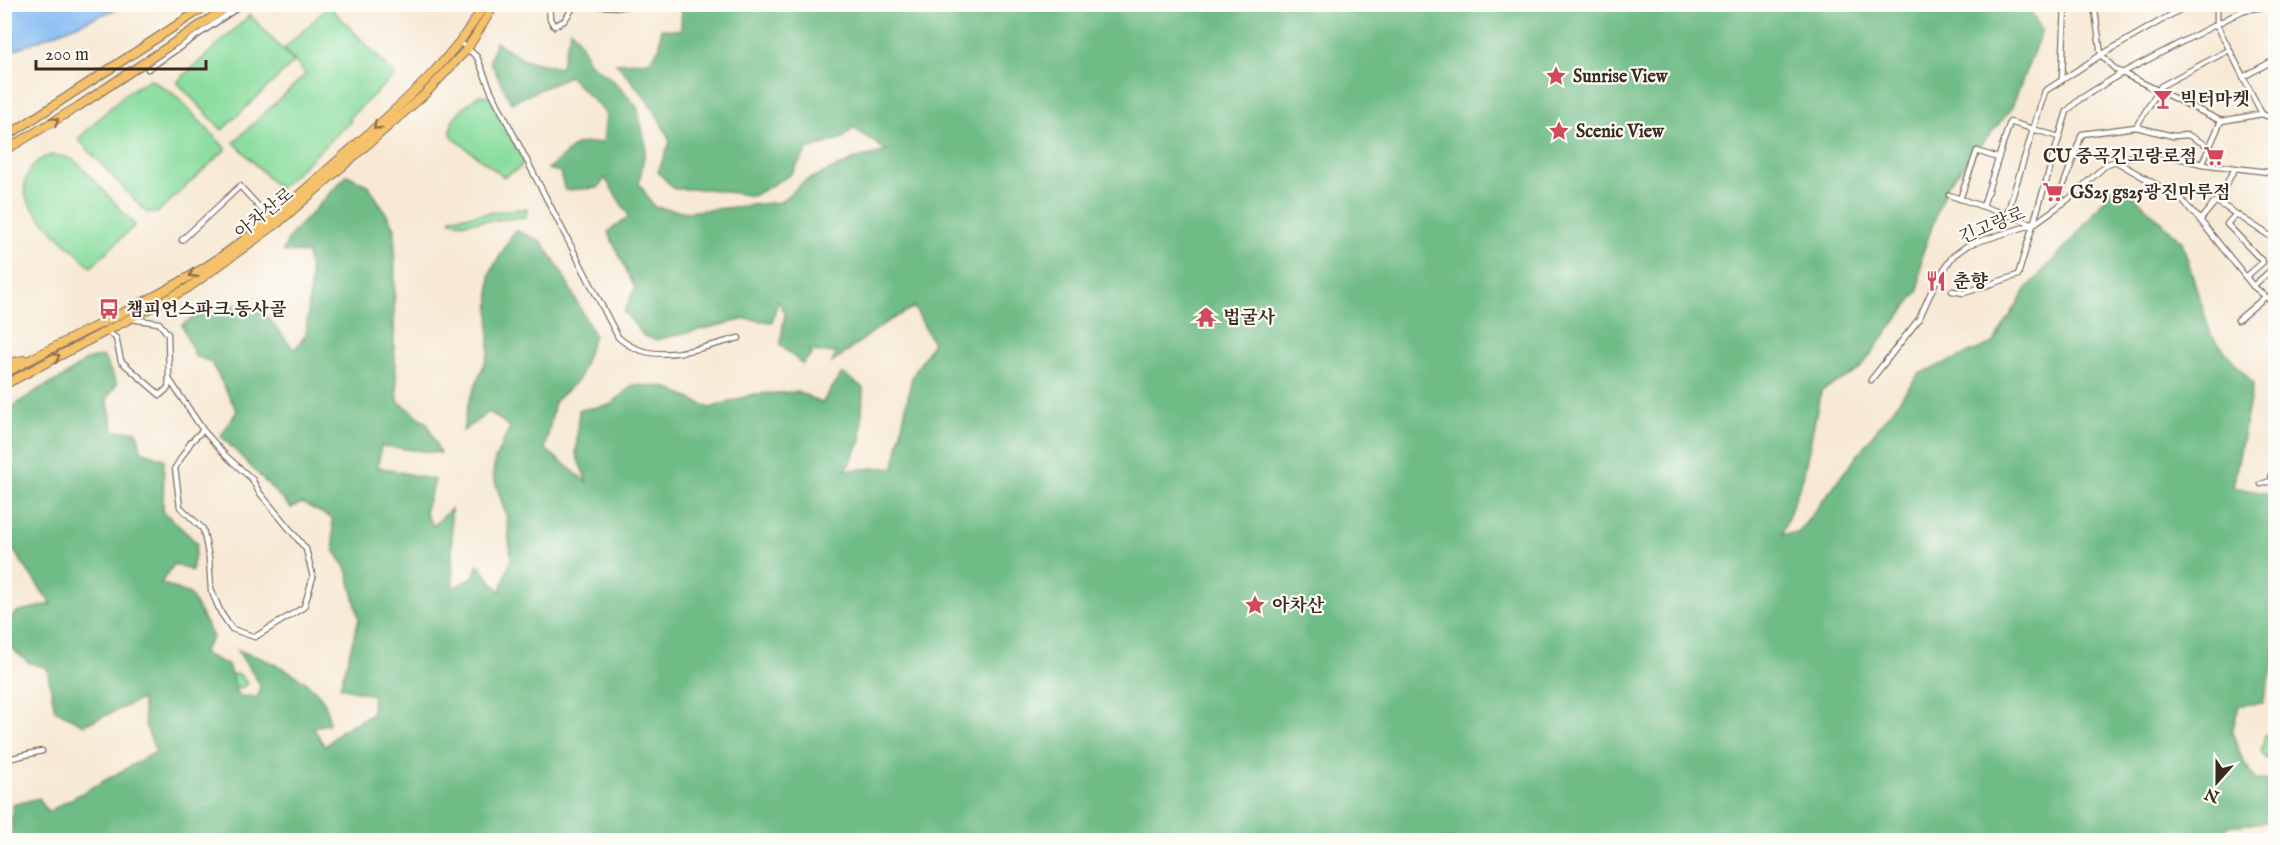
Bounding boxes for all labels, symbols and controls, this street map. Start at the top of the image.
scale bar [36,33,206,71]
text: 200 m [45,44,89,67]
place icon: Sunrise View [1544,64,1568,88]
place label: Sunrise View [1573,66,1669,89]
bar icon: 빅터마켓 [2151,87,2175,111]
place label: 빅터마켓 [2180,89,2250,112]
one-way arrow [48,117,59,128]
one-way arrow [373,119,384,130]
place icon: Scenic View [1547,119,1571,143]
place label: Scenic View [1576,121,1665,144]
supermarket icon: CU 중곡긴고랑로점 [2202,144,2226,168]
place label: CU 중곡긴고랑로점 [2043,146,2197,169]
supermarket icon: GS25 gs25광진마루점 [2041,180,2065,204]
place label: GS25 gs25광진마루점 [2070,182,2230,205]
street label: 아차산로 [231,183,299,245]
street label: 긴고랑로 [1956,203,2029,250]
one-way arrow [189,266,199,278]
restaurant icon: 춘향 [1924,269,1948,293]
place label: 춘향 [1953,271,1988,294]
bus stop icon: 챔피언스파크.동사골 [97,297,121,321]
place label: 챔피언스파크.동사골 [126,299,287,322]
temple icon: 법굴사 [1194,305,1218,329]
place label: 법굴사 [1223,307,1276,330]
one-way arrow [50,353,60,364]
place icon: 아차산 [1243,593,1267,617]
place label: 아차산 [1272,595,1325,618]
north arrow [2187,752,2247,812]
text: N [2202,782,2223,806]

